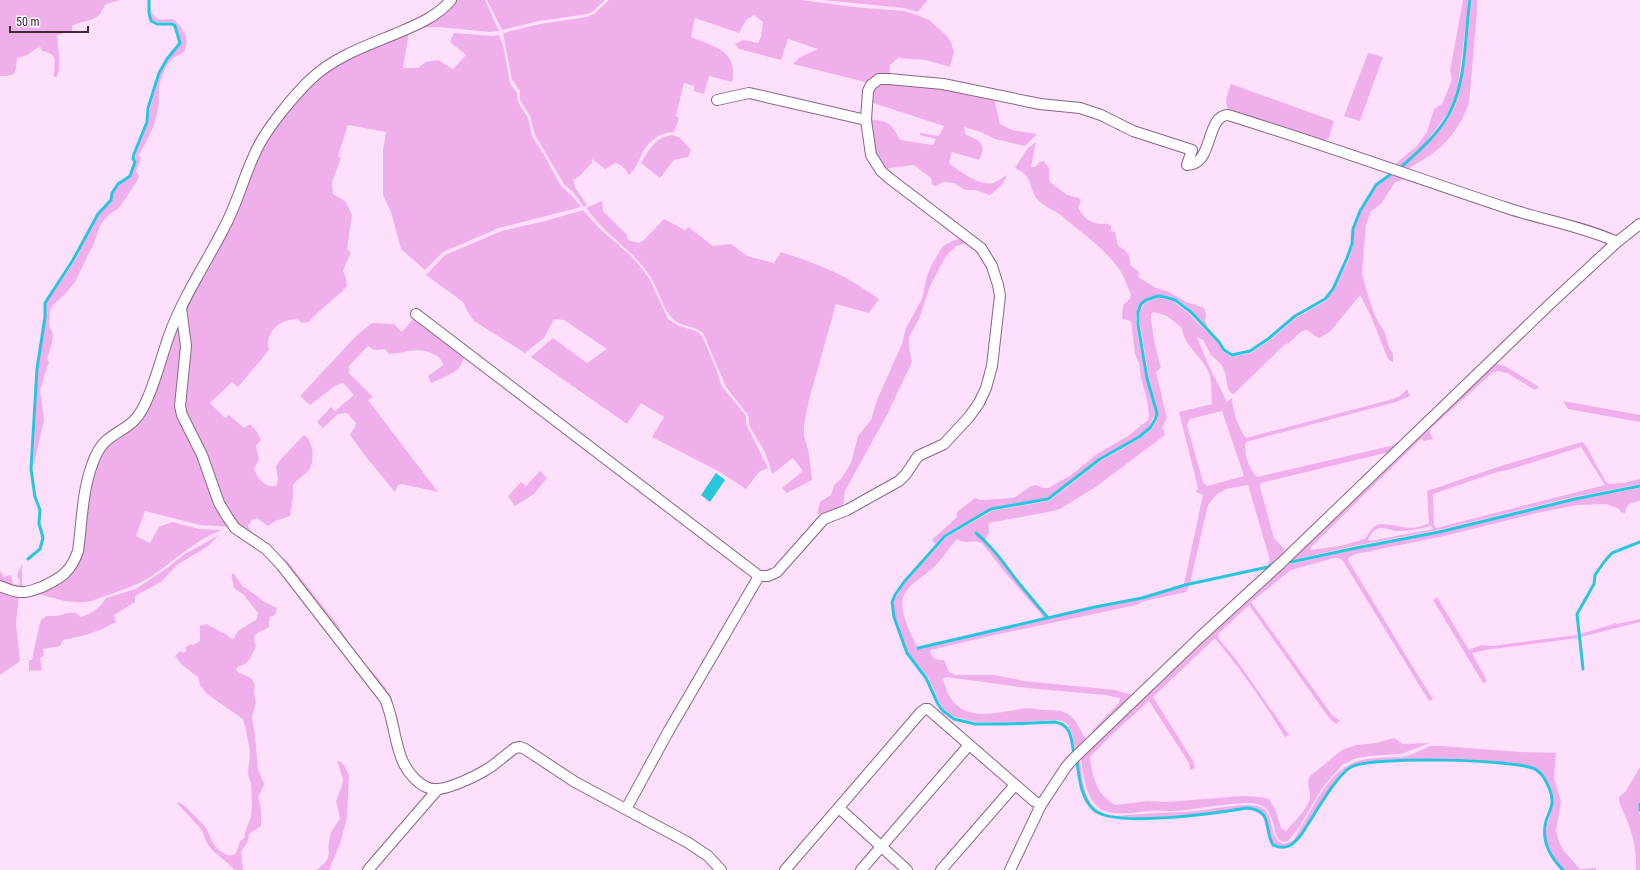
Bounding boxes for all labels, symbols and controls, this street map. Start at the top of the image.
scale bar [10,8,88,34]
text: 50 m [16,15,40,29]

